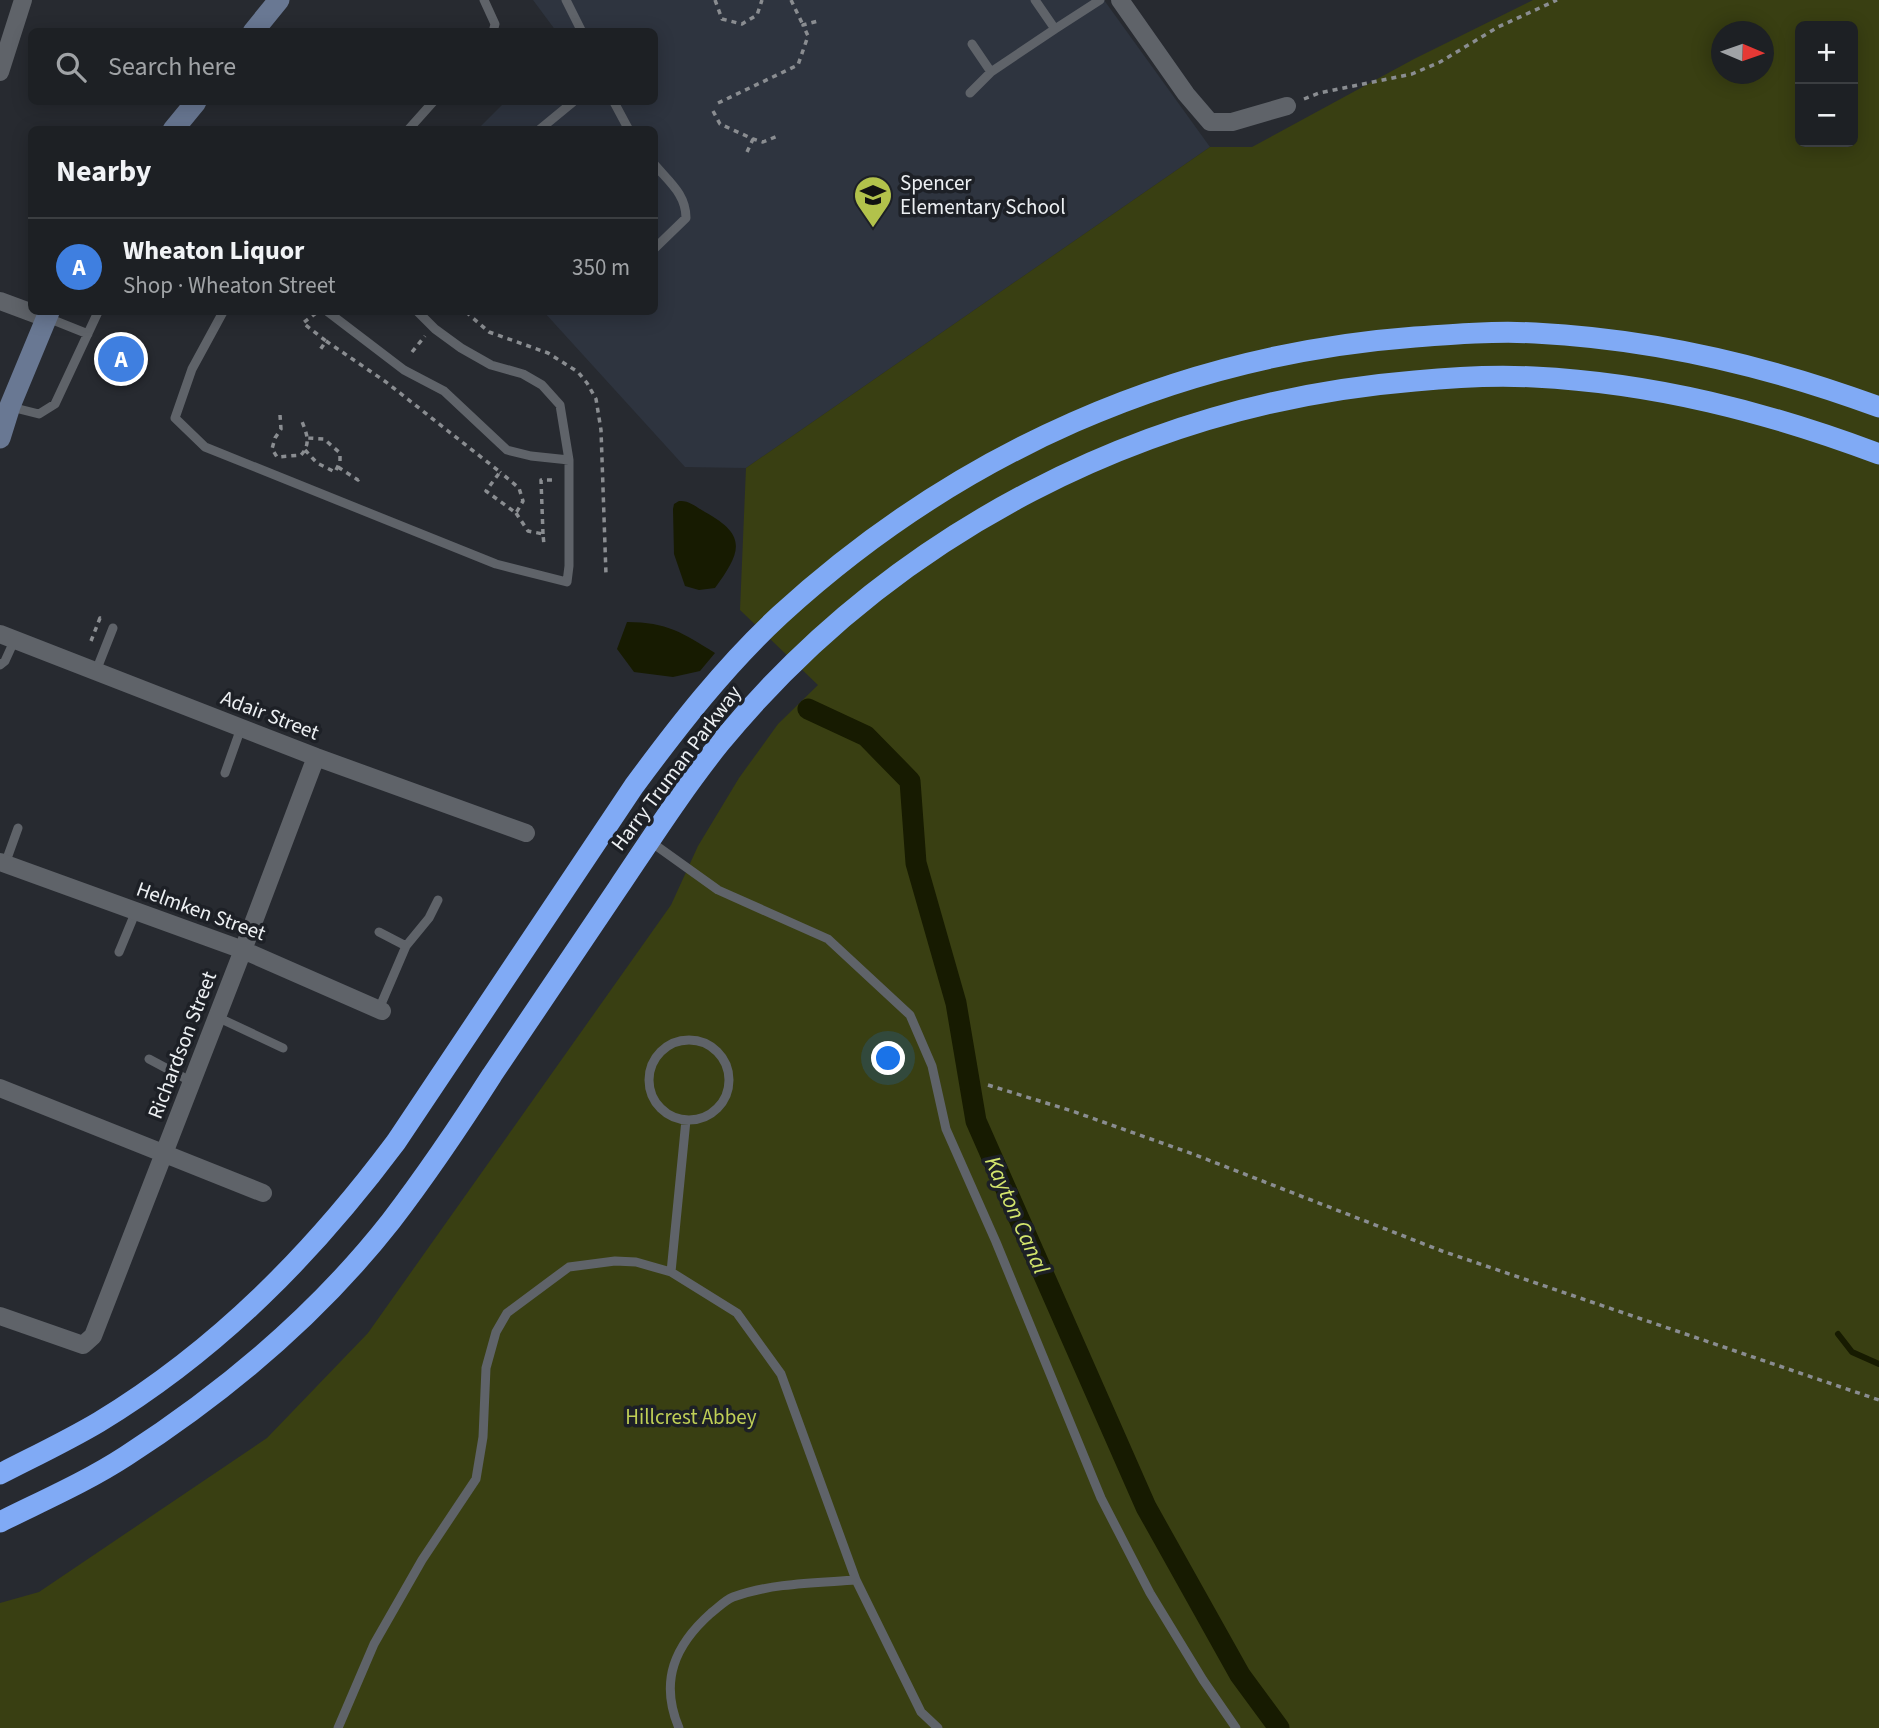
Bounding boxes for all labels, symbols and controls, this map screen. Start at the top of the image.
north arrow [1711,21,1774,84]
map controls [1795,21,1858,147]
button: + [1795,21,1858,84]
search box [28,28,658,105]
icon: search [52,48,90,86]
text: Search here [108,48,236,85]
button: − [1795,84,1858,147]
text: Nearby [56,150,151,193]
place label: Spencer Elementary School [900,168,1066,222]
school or university icon: Spencer Elementary School [852,174,894,229]
text: Wheaton Liquor [123,232,304,269]
text: A [72,251,86,284]
text: 350 m [572,251,630,284]
text: Shop · Wheaton Street [123,269,336,302]
pin: A [98,333,144,385]
street label: Harry Truman Parkway [604,679,748,857]
street label: Adair Street [217,683,323,747]
street label: Helmken Street [132,874,270,948]
street label: Richardson Street [140,967,224,1123]
your location [871,1041,905,1075]
water label: Kayton Canal [976,1151,1058,1280]
park label: Hillcrest Abbey [625,1402,757,1432]

